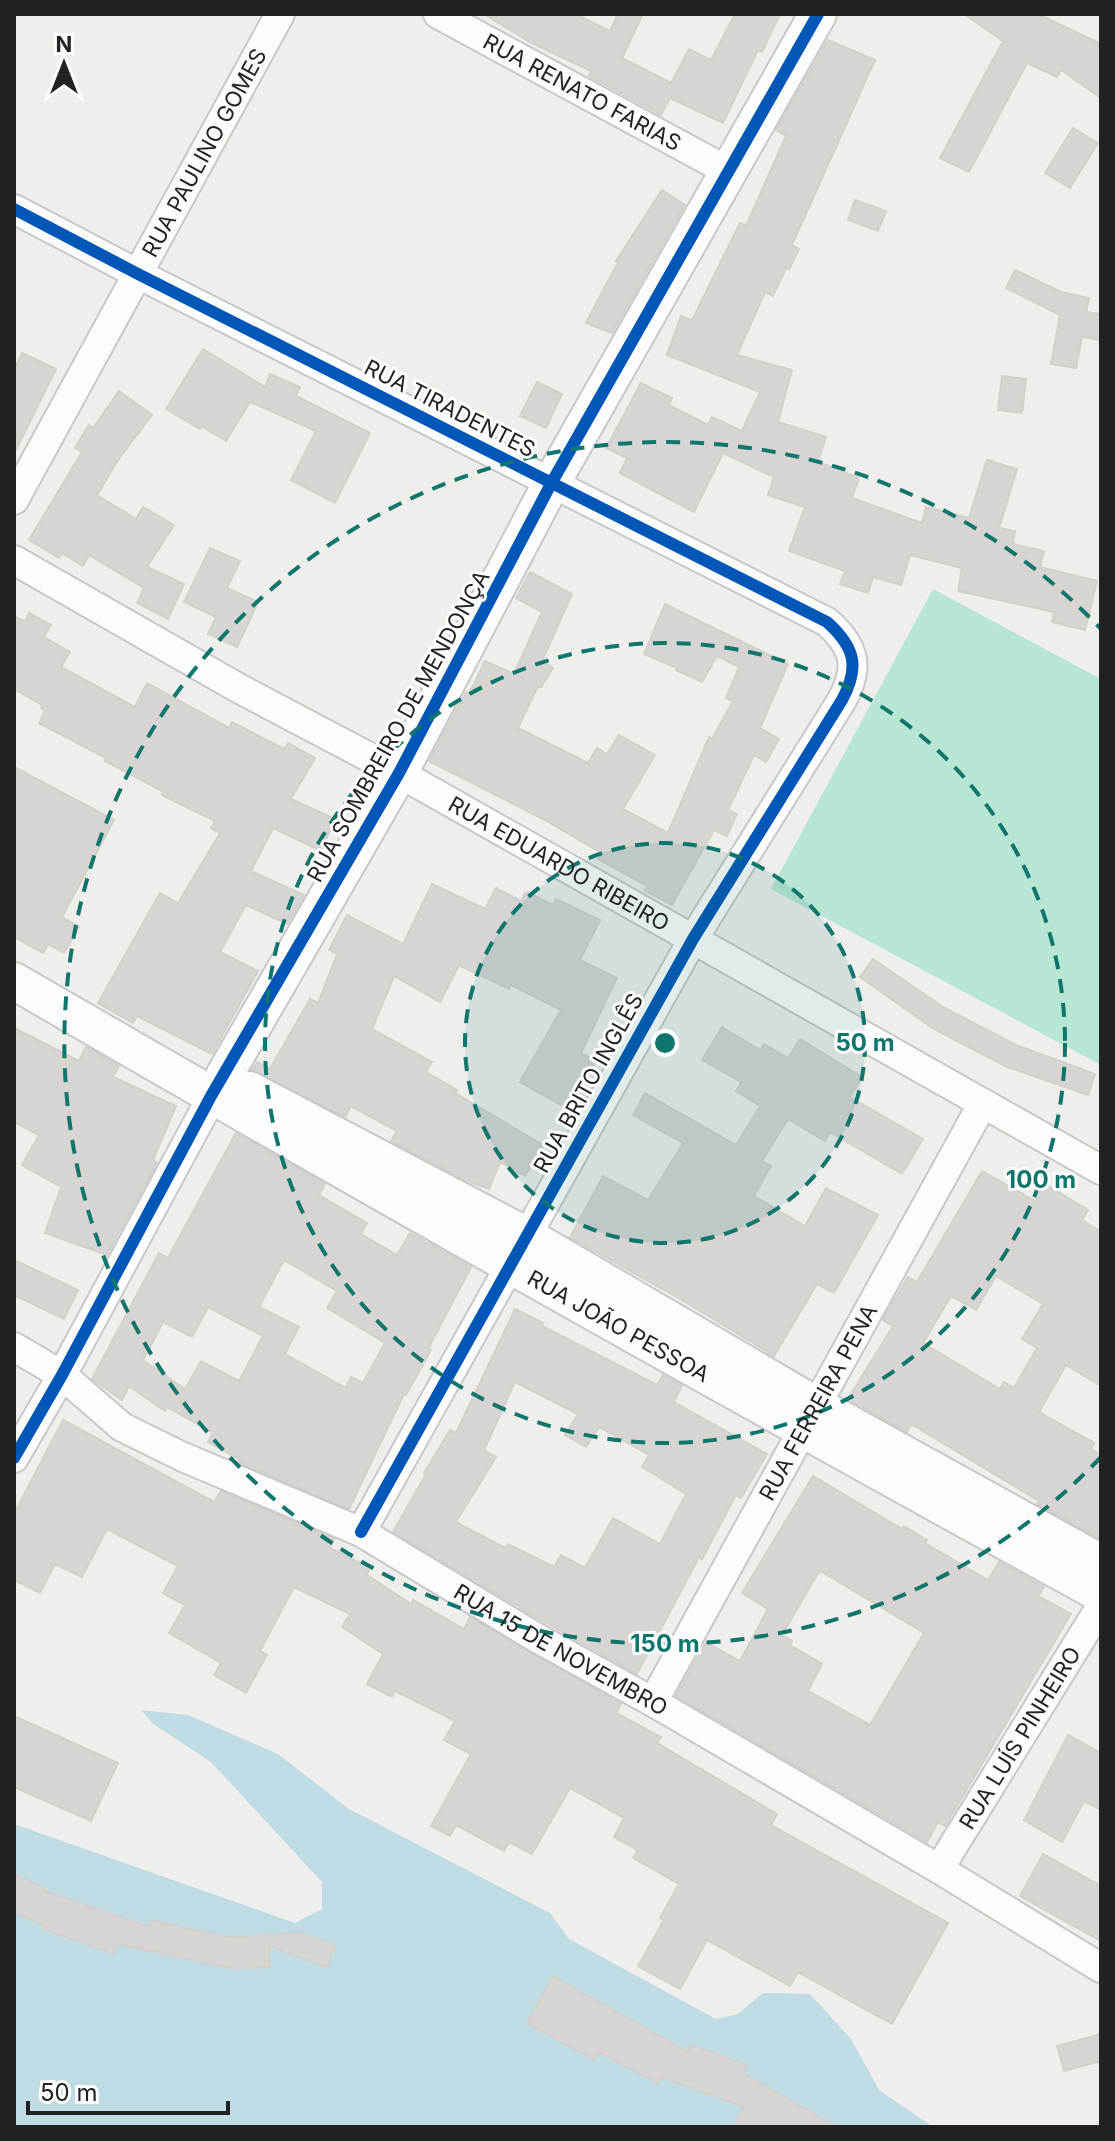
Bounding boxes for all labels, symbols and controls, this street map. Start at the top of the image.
north arrow [24,24,104,104]
street label: RUA RENATO FARIAS [479,28,686,156]
text: N [56,31,72,57]
street label: RUA PAULINO GOMES [137,44,272,261]
street label: RUA TIRADENTES [360,354,540,462]
street label: RUA SOMBREIRO DE MENDONÇA [301,566,495,886]
street label: RUA EDUARDO RIBEIRO [444,791,674,936]
street label: RUA BRITO INGLÊS [528,989,648,1177]
text: 50 m [835,1028,895,1057]
centre of rings [651,1029,679,1057]
text: 100 m [1006,1165,1076,1194]
street label: RUA JOÃO PESSOA [523,1265,714,1387]
street label: RUA FERREIRA PENA [754,1300,882,1505]
street label: RUA 15 DE NOVEMBRO [449,1578,672,1721]
text: 150 m [630,1629,700,1658]
street label: RUA LUÍS PINHEIRO [954,1642,1086,1834]
scale bar [28,2065,228,2115]
text: 50 m [40,2078,98,2107]

